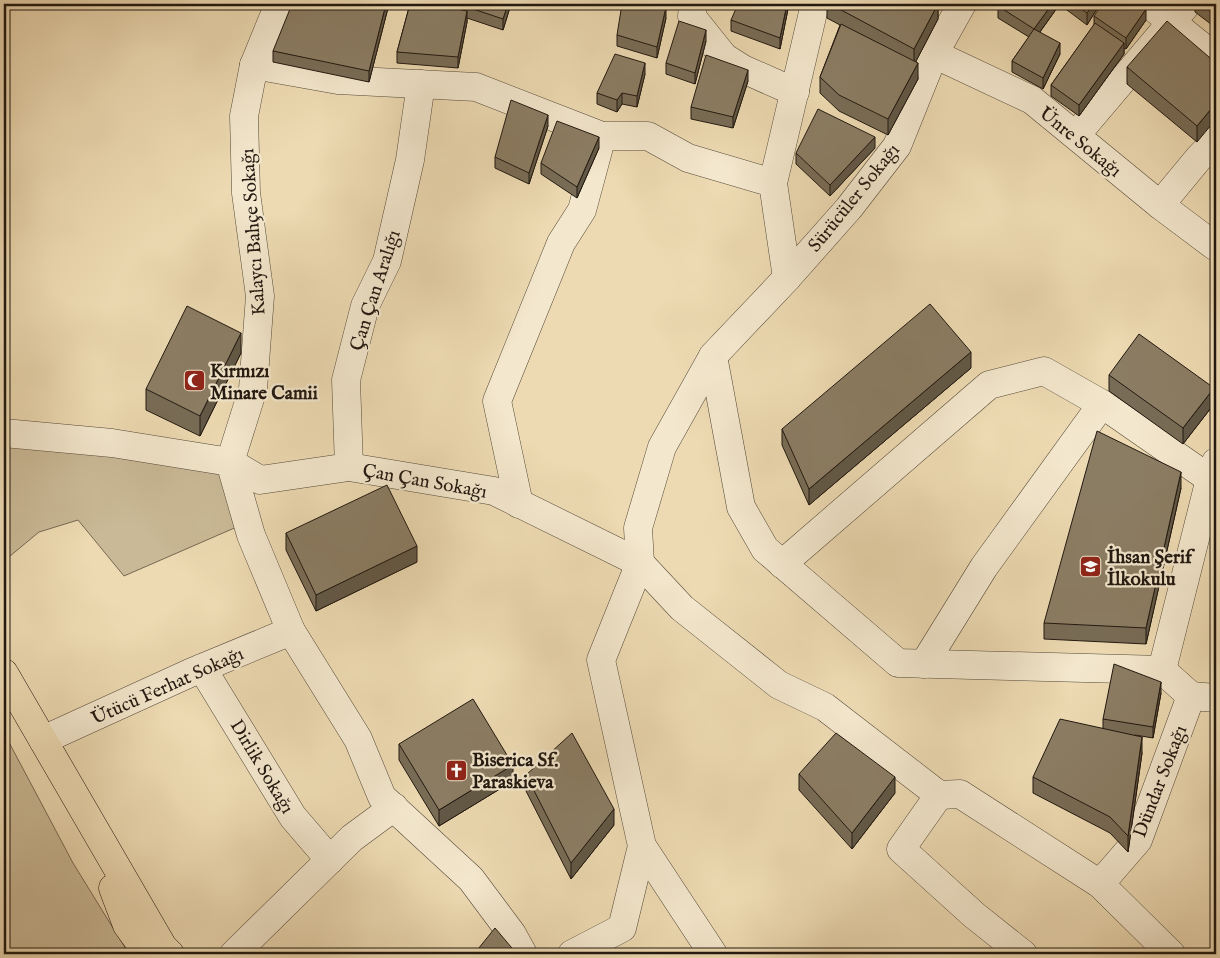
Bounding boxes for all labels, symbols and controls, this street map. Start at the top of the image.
street label: Ünre Sokağı [1034,102,1126,183]
street label: Sürücüler Sokağı [803,139,906,258]
street label: Kalaycı Bahçe Sokağı [236,148,272,316]
street label: Çan Çan Aralığı [345,227,407,354]
place label: Kırmızı Minare Camii [210,360,318,406]
mosque icon: Kırmızı Minare Camii [182,369,206,393]
street label: Çan Çan Sokağı [361,459,489,505]
place label: İhsan Şerif İlkokulu [1107,545,1195,592]
school or university icon: İhsan Şerif İlkokulu [1079,555,1103,579]
street label: Ütücü Ferhat Sokağı [88,642,248,731]
street label: Dirlik Sokağı [224,716,299,818]
street label: Dündar Sokağı [1128,722,1193,841]
place label: Biserica Sf. Paraskieva [472,749,558,795]
church icon: Biserica Sf. Paraskieva [444,758,468,782]

